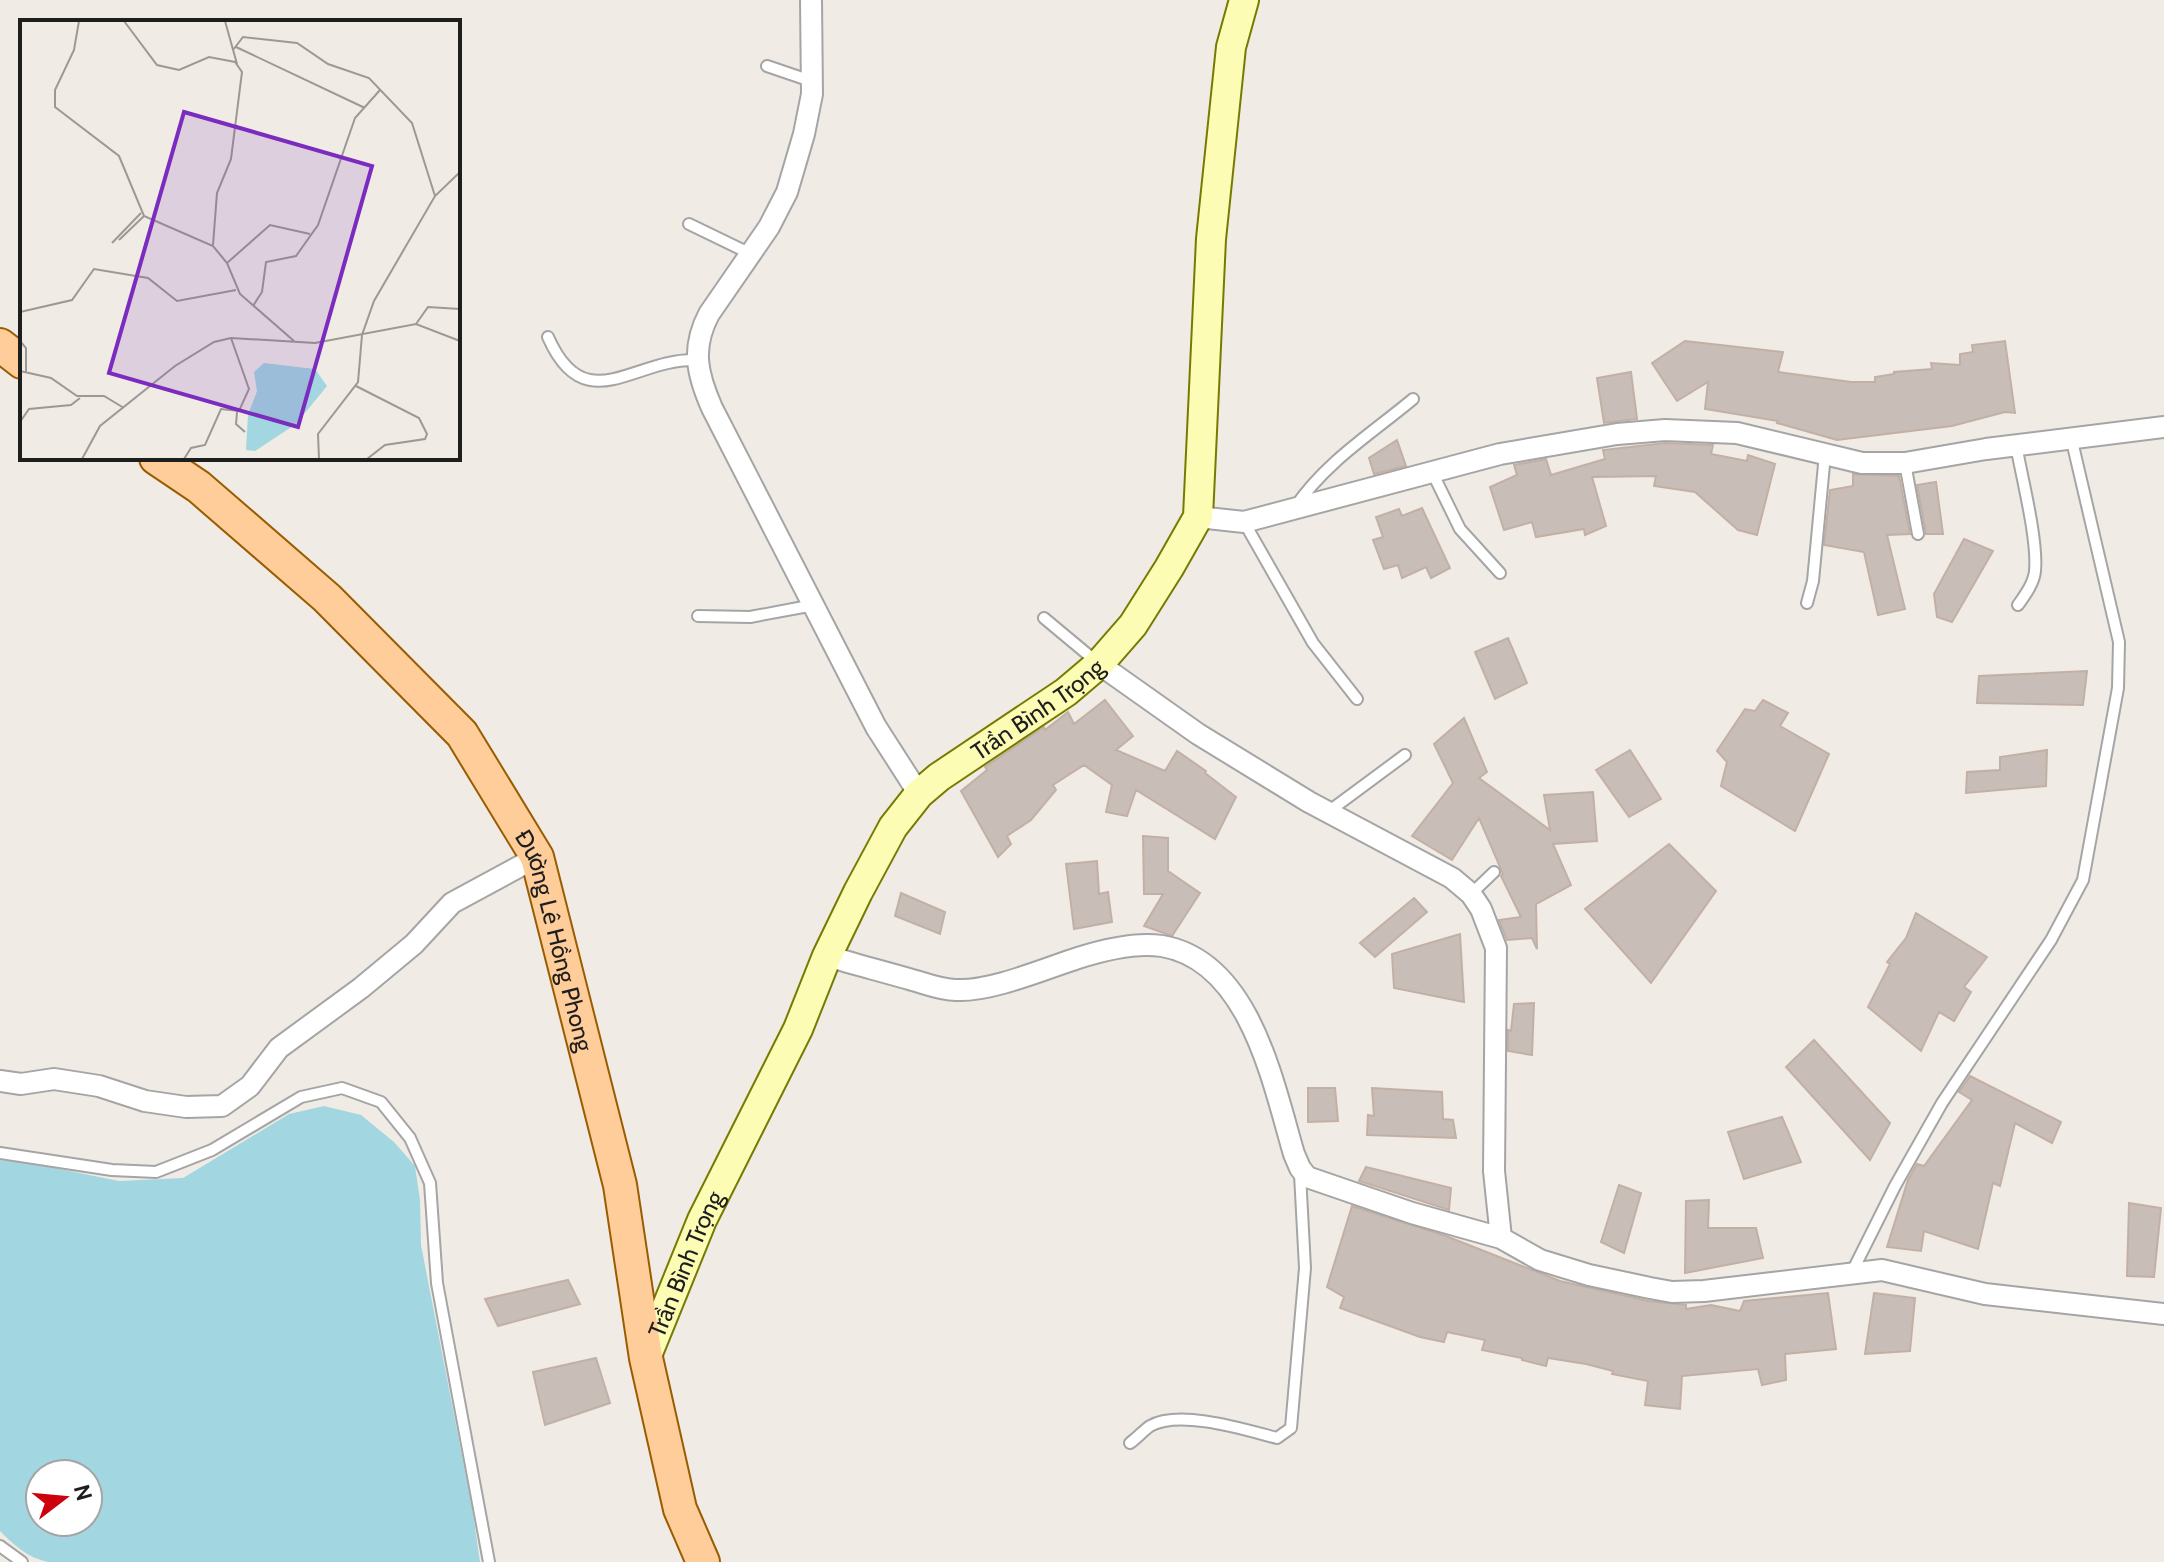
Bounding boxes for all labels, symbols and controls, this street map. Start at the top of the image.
inset map [20,20,460,460]
street label: Trần Bình Trọng [965,651,1110,766]
street label: Đường Lê Hồng Phong [509,824,600,1055]
street label: Trần Bình Trọng [642,1185,729,1341]
north arrow [24,1458,104,1538]
text: N [68,1481,98,1504]

